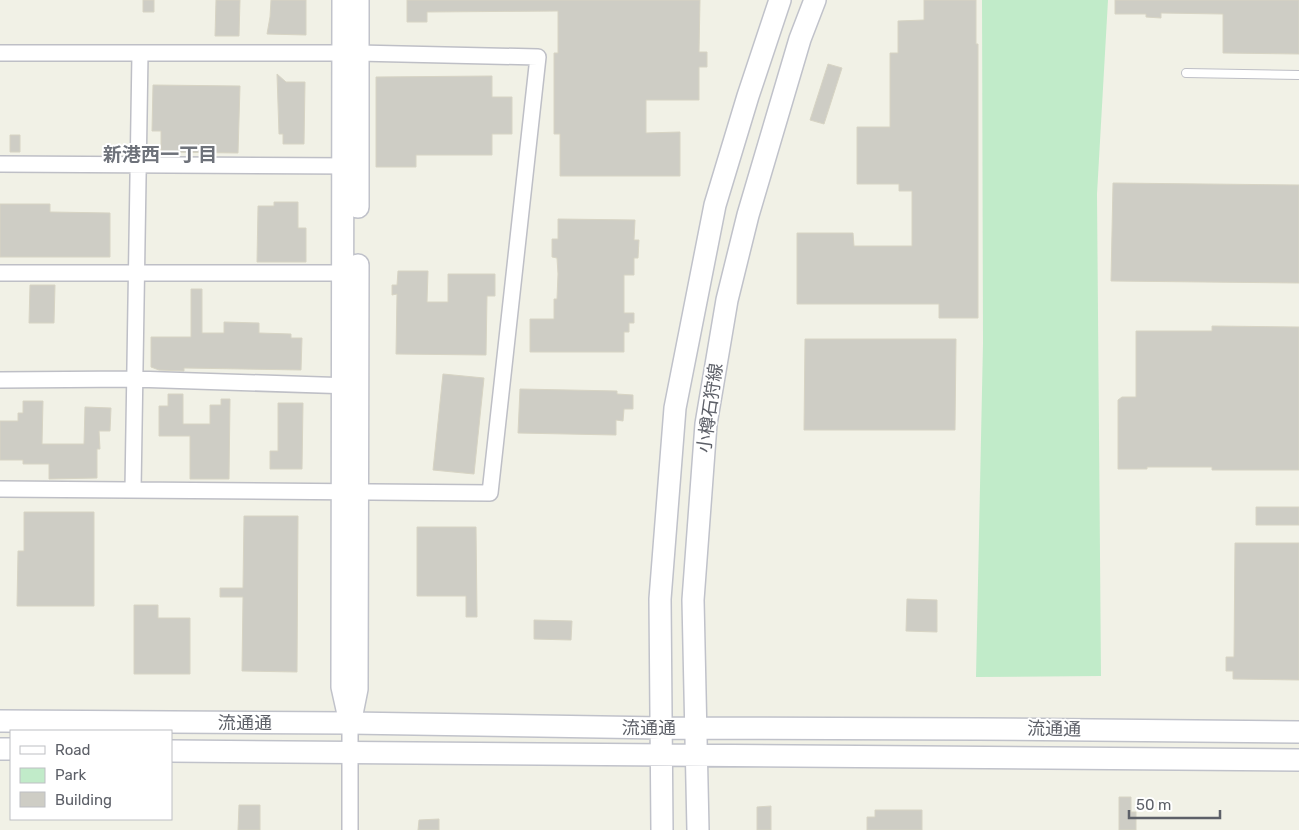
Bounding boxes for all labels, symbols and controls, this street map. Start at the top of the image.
district label: 新港西一丁目 [103,143,217,166]
street label: 小樽石狩線 [693,362,727,454]
street label: 流通通 [218,712,272,734]
street label: 流通通 [622,717,676,739]
street label: 流通通 [1027,718,1081,740]
legend [10,730,172,820]
text: Road [55,741,91,759]
text: Park [55,766,86,784]
scale bar [1129,788,1220,820]
text: Building [55,791,112,809]
text: 50 m [1136,796,1171,814]

